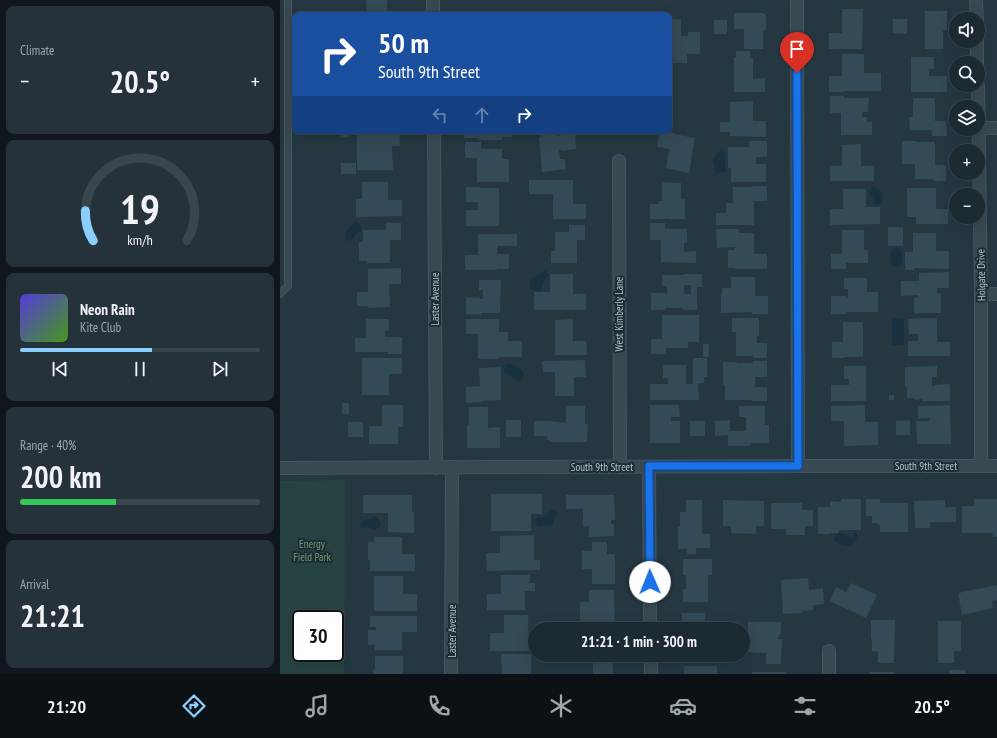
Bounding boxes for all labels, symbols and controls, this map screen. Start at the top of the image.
map controls [949,12,985,224]
button: sound [949,12,985,48]
text: 50 m [378,24,429,61]
icon: right [312,28,364,80]
pin [780,32,814,73]
icon: arrive [786,38,808,60]
text: Climate [20,42,54,59]
button: search [949,56,985,92]
text: South 9th Street [378,60,480,83]
text: 20.5° [110,62,170,101]
text: − [20,67,29,95]
text: + [251,67,260,95]
button: layers [949,100,985,136]
icon: left [429,104,451,126]
icon: ahead [471,104,493,126]
icon: right [513,104,535,126]
button: + [949,144,985,180]
text: 19 [120,182,160,235]
button: − [949,188,985,224]
text: km/h [127,230,153,249]
street label: Holgate Drive [974,248,988,301]
street label: Laster Avenue [428,272,442,325]
street label: West Kimberly Lane [612,276,626,351]
text: Neon Rain [80,300,135,319]
text: Kite Club [80,319,121,336]
icon: previous [49,358,71,380]
icon: pause [129,358,151,380]
icon: next [209,358,231,380]
text: Range · 40% [20,437,76,454]
text: 200 km [20,457,101,496]
street label: South 9th Street [895,459,957,473]
street label: South 9th Street [571,460,633,474]
park label: Energy Field Park [293,537,331,564]
position arrow [629,561,671,603]
text: Arrival [20,576,49,593]
text: 21:21 [20,596,85,635]
street label: Laster Avenue [445,604,459,657]
speed limit sign: 30 [292,610,344,662]
text: 21:21 · 1 min · 300 m [581,632,697,651]
icon: directions [180,692,208,720]
icon: music [303,692,331,720]
icon: phone [425,692,453,720]
icon: climate [547,692,575,720]
icon: car [669,692,697,720]
icon: filters [791,692,819,720]
text: 21:20 [47,695,86,718]
text: 20.5° [914,695,950,718]

